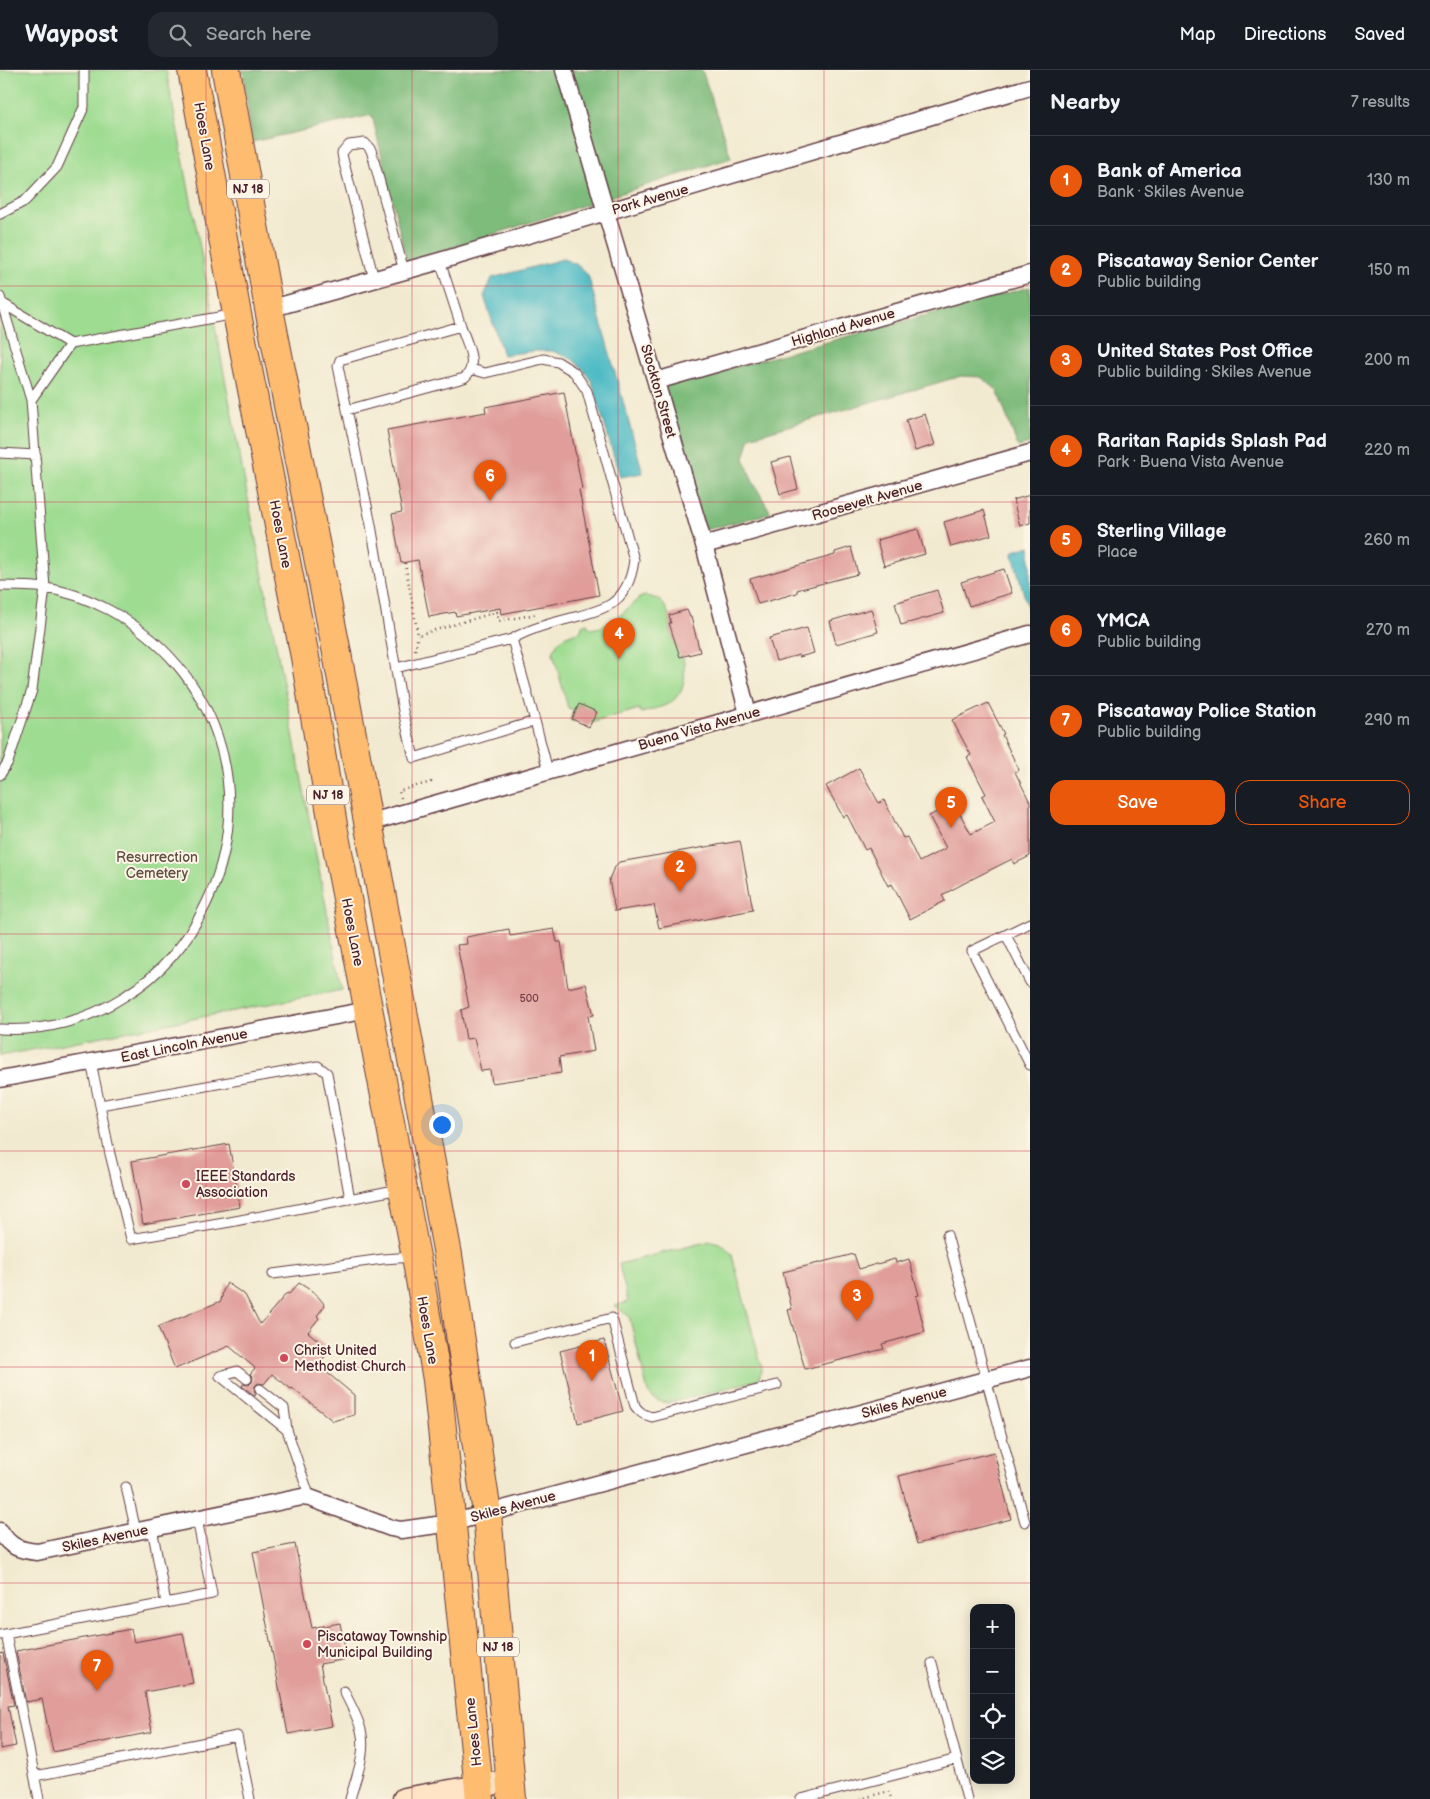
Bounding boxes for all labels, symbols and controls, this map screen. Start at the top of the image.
search box [148,12,498,57]
text: Waypost [25,20,118,49]
icon: search [166,21,194,49]
text: Search here [206,23,311,46]
text: Map [1180,24,1216,45]
text: Directions [1244,24,1326,45]
text: Saved [1354,24,1405,45]
text: Nearby [1050,90,1120,115]
text: 7 results [1351,93,1410,112]
street label: Hoes Lane [190,101,219,172]
text: Bank of America [1097,160,1242,183]
text: 1 [1063,171,1069,190]
text: 130 m [1367,171,1410,190]
road number: NJ 18 [227,180,269,198]
street label: Park Avenue [610,180,690,219]
text: Bank · Skiles Avenue [1097,183,1244,202]
text: Piscataway Senior Center [1097,250,1318,273]
text: 2 [1061,261,1071,280]
text: 150 m [1368,261,1410,280]
text: Public building [1097,273,1201,292]
street label: Highland Avenue [789,305,897,350]
text: United States Post Office [1097,340,1313,363]
street label: Stockton Street [637,342,680,441]
text: 3 [1061,351,1071,370]
text: 200 m [1364,351,1410,370]
text: Public building · Skiles Avenue [1097,363,1312,382]
text: Raritan Rapids Splash Pad [1097,430,1327,453]
text: 4 [1061,441,1071,460]
text: 220 m [1364,441,1410,460]
text: Park · Buena Vista Avenue [1097,453,1284,472]
pin: 6 [474,460,506,501]
street label: Roosevelt Avenue [810,477,924,524]
street label: Hoes Lane [266,499,295,570]
text: Sterling Village [1097,520,1226,543]
text: 5 [1061,531,1071,550]
text: 260 m [1364,531,1410,550]
text: Place [1097,543,1138,562]
text: YMCA [1097,610,1150,633]
pin: 4 [603,618,635,659]
text: 6 [1061,621,1071,640]
text: 270 m [1366,621,1410,640]
text: Public building [1097,633,1201,652]
text: Piscataway Police Station [1097,700,1316,723]
street label: Buena Vista Avenue [636,703,762,754]
text: 7 [1062,711,1070,730]
text: 290 m [1364,711,1410,730]
text: Public building [1097,723,1201,742]
button: Save [1050,780,1225,825]
button: Share [1235,780,1410,825]
road number: NJ 18 [307,786,349,804]
pin: 5 [935,787,967,828]
park label: Resurrection Cemetery [116,849,198,882]
pin: 2 [664,851,696,892]
street label: Hoes Lane [338,897,367,968]
house number: 500 [519,992,539,1005]
street label: East Lincoln Avenue [119,1025,249,1066]
your location [429,1112,455,1138]
place label: IEEE Standards Association [196,1168,295,1201]
marker: IEEE Standards Association [180,1178,192,1190]
pin: 3 [841,1280,873,1321]
street label: Hoes Lane [413,1295,442,1366]
pin: 1 [576,1340,608,1381]
place label: Christ United Methodist Church [294,1342,406,1375]
marker: Christ United Methodist Church [278,1352,290,1364]
street label: Skiles Avenue [860,1383,949,1422]
street label: Skiles Avenue [469,1487,558,1526]
street label: Skiles Avenue [60,1521,150,1556]
map controls [970,1604,1015,1784]
button: + [970,1604,1015,1649]
place label: Piscataway Township Municipal Building [317,1628,447,1661]
marker: Piscataway Township Municipal Building [301,1638,313,1650]
road number: NJ 18 [477,1638,519,1656]
button: − [970,1649,1015,1694]
pin: 7 [81,1650,113,1691]
button: locate [970,1694,1015,1739]
street label: Hoes Lane [461,1697,486,1767]
button: layers [970,1739,1015,1784]

